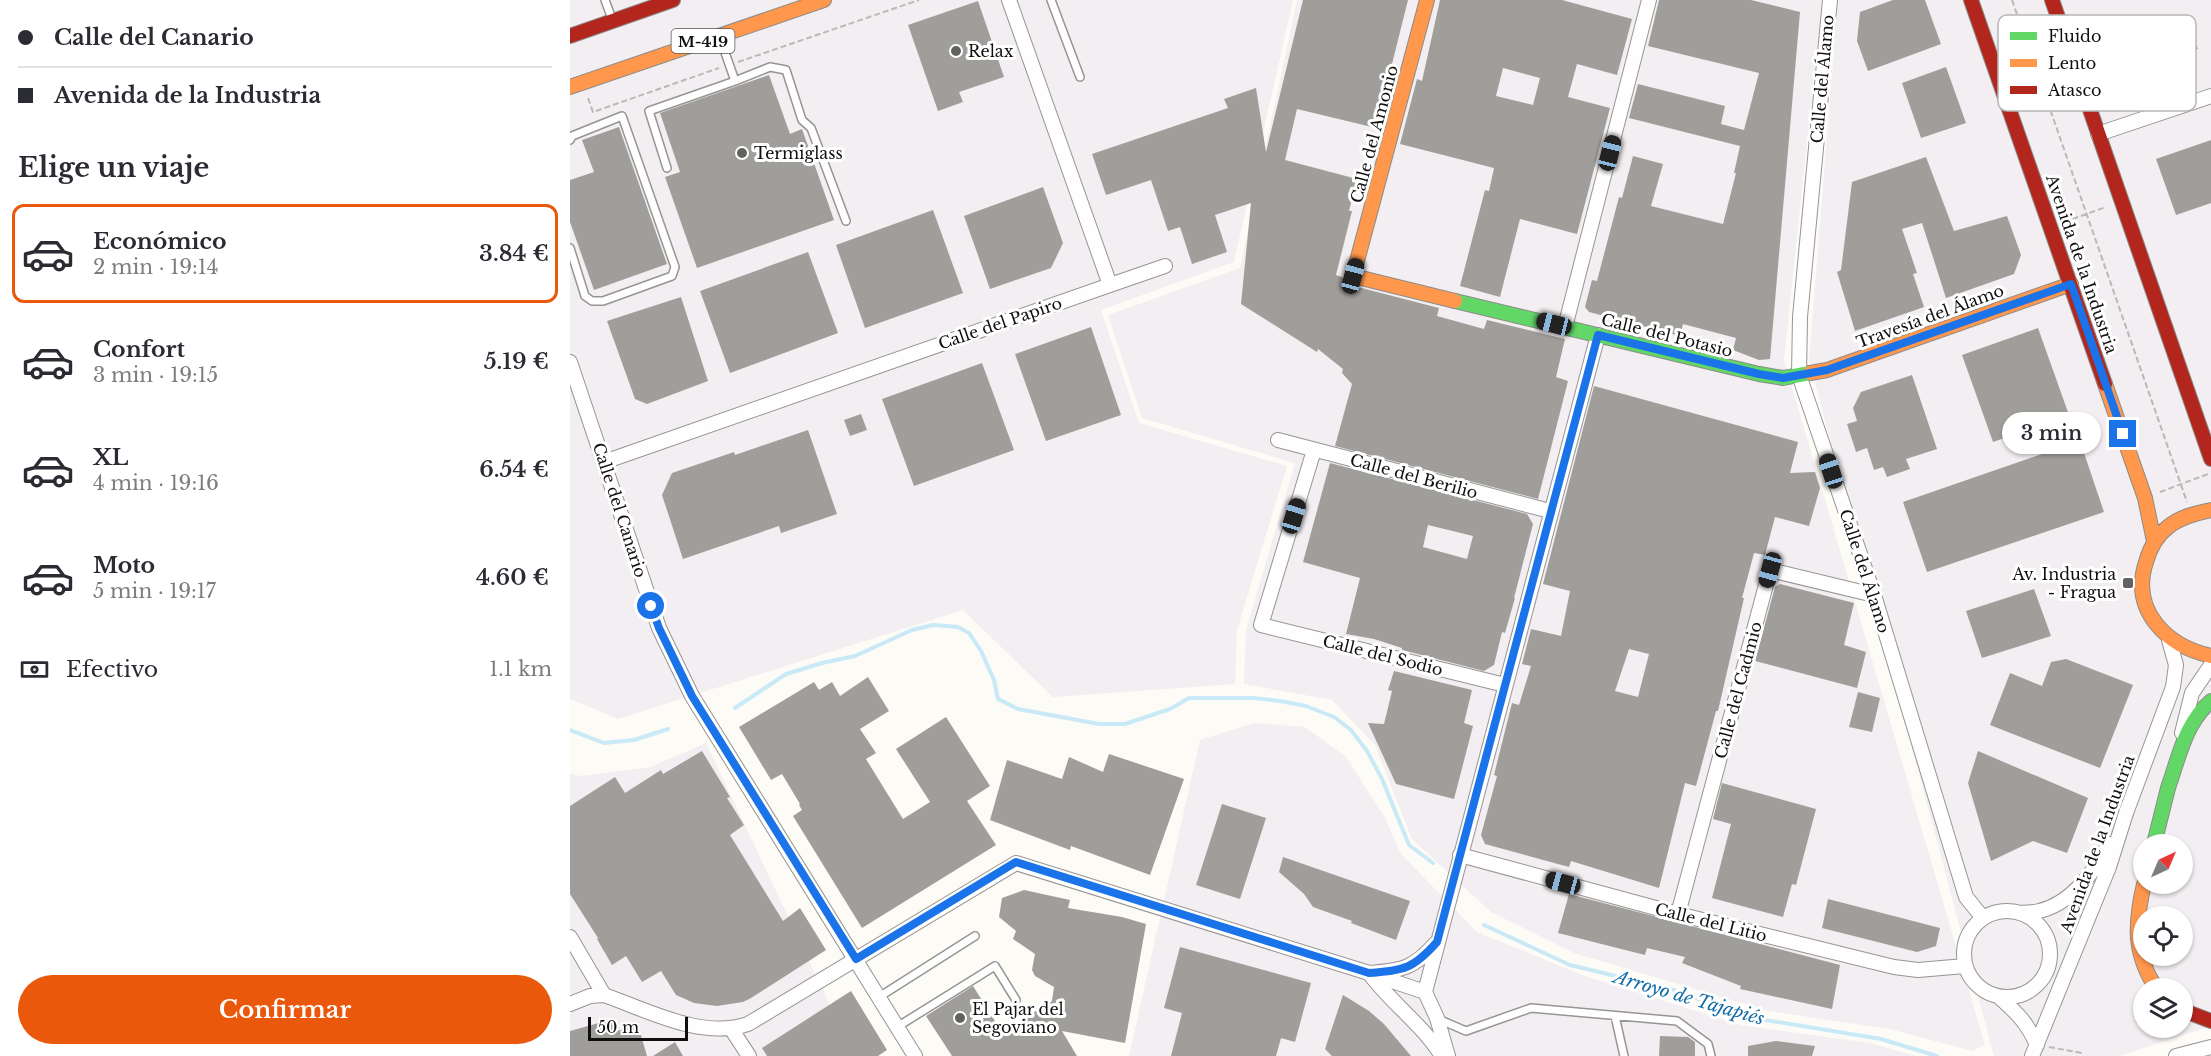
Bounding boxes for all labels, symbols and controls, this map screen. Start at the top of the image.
street label: Calle del Álamo [1806,14,1838,144]
legend [1998,15,2196,111]
text: Calle del Canario [54,24,254,51]
text: Fluido [2048,26,2101,46]
road number: M-419 [672,29,734,53]
place label: Relax [968,41,1014,61]
marker: Relax [949,44,963,58]
text: Lento [2048,53,2096,73]
street label: Calle del Amonio [1346,63,1402,205]
text: Atasco [2047,80,2101,100]
text: Avenida de la Industria [54,82,321,109]
car [1597,133,1623,173]
place label: Termiglass [754,143,843,163]
marker: Termiglass [735,146,749,160]
text: Elige un viaje [18,151,209,184]
street label: Avenida de la Industria [2042,171,2122,356]
icon: car [21,227,75,281]
text: Económico [93,228,226,255]
text: 3.84 € [479,240,549,267]
text: 2 min · 19:14 [93,255,218,279]
car [1340,256,1366,296]
street label: Travesía del Álamo [1853,280,2007,352]
street label: Calle del Papiro [936,292,1064,354]
street label: Calle del Potasio [1599,309,1735,361]
car [1534,311,1574,337]
icon: car [21,335,75,389]
text: Confort [93,336,185,363]
text: 5.19 € [484,348,549,375]
text: 3 min · 19:15 [93,363,218,387]
callout: 3 min [2003,413,2102,455]
route end [2109,420,2136,447]
text: 3 min [2021,421,2082,445]
street label: Calle del Canario [589,440,651,580]
icon: car [21,443,75,497]
text: XL [93,444,128,471]
street label: Calle del Berilio [1348,449,1480,503]
car [1817,451,1845,491]
text: 6.54 € [479,456,549,483]
text: 4 min · 19:16 [93,471,219,495]
car [1280,496,1308,536]
street label: Calle del Álamo [1836,507,1894,635]
car [1757,550,1783,590]
icon: car [21,551,75,605]
text: Moto [93,552,155,579]
text: 4.60 € [476,564,549,591]
place label: Av. Industria - Fragua [2011,564,2116,602]
marker: Av. Industria - Fragua [2121,576,2135,590]
text: 5 min · 19:17 [93,579,216,603]
route start [637,592,664,619]
street label: Calle del Cadmio [1710,619,1766,761]
street label: Calle del Sodio [1321,630,1445,680]
icon: cash [18,653,51,686]
text: Efectivo [66,656,158,683]
text: 1.1 km [489,657,552,681]
street label: Avenida de la Industria [2055,752,2139,937]
north arrow [2133,834,2193,894]
map controls [2133,834,2193,1038]
car [1543,870,1583,896]
street label: Calle del Litio [1653,898,1769,946]
button: locate [2133,906,2193,966]
water label: Arroyo de Tajapiés [1609,965,1767,1030]
button: Confirmar [18,975,552,1044]
button: layers [2133,978,2193,1038]
place label: El Pajar del Segoviano [972,999,1064,1037]
marker: El Pajar del Segoviano [953,1011,967,1025]
scale bar [588,1014,688,1042]
text: 50 m [597,1017,639,1037]

